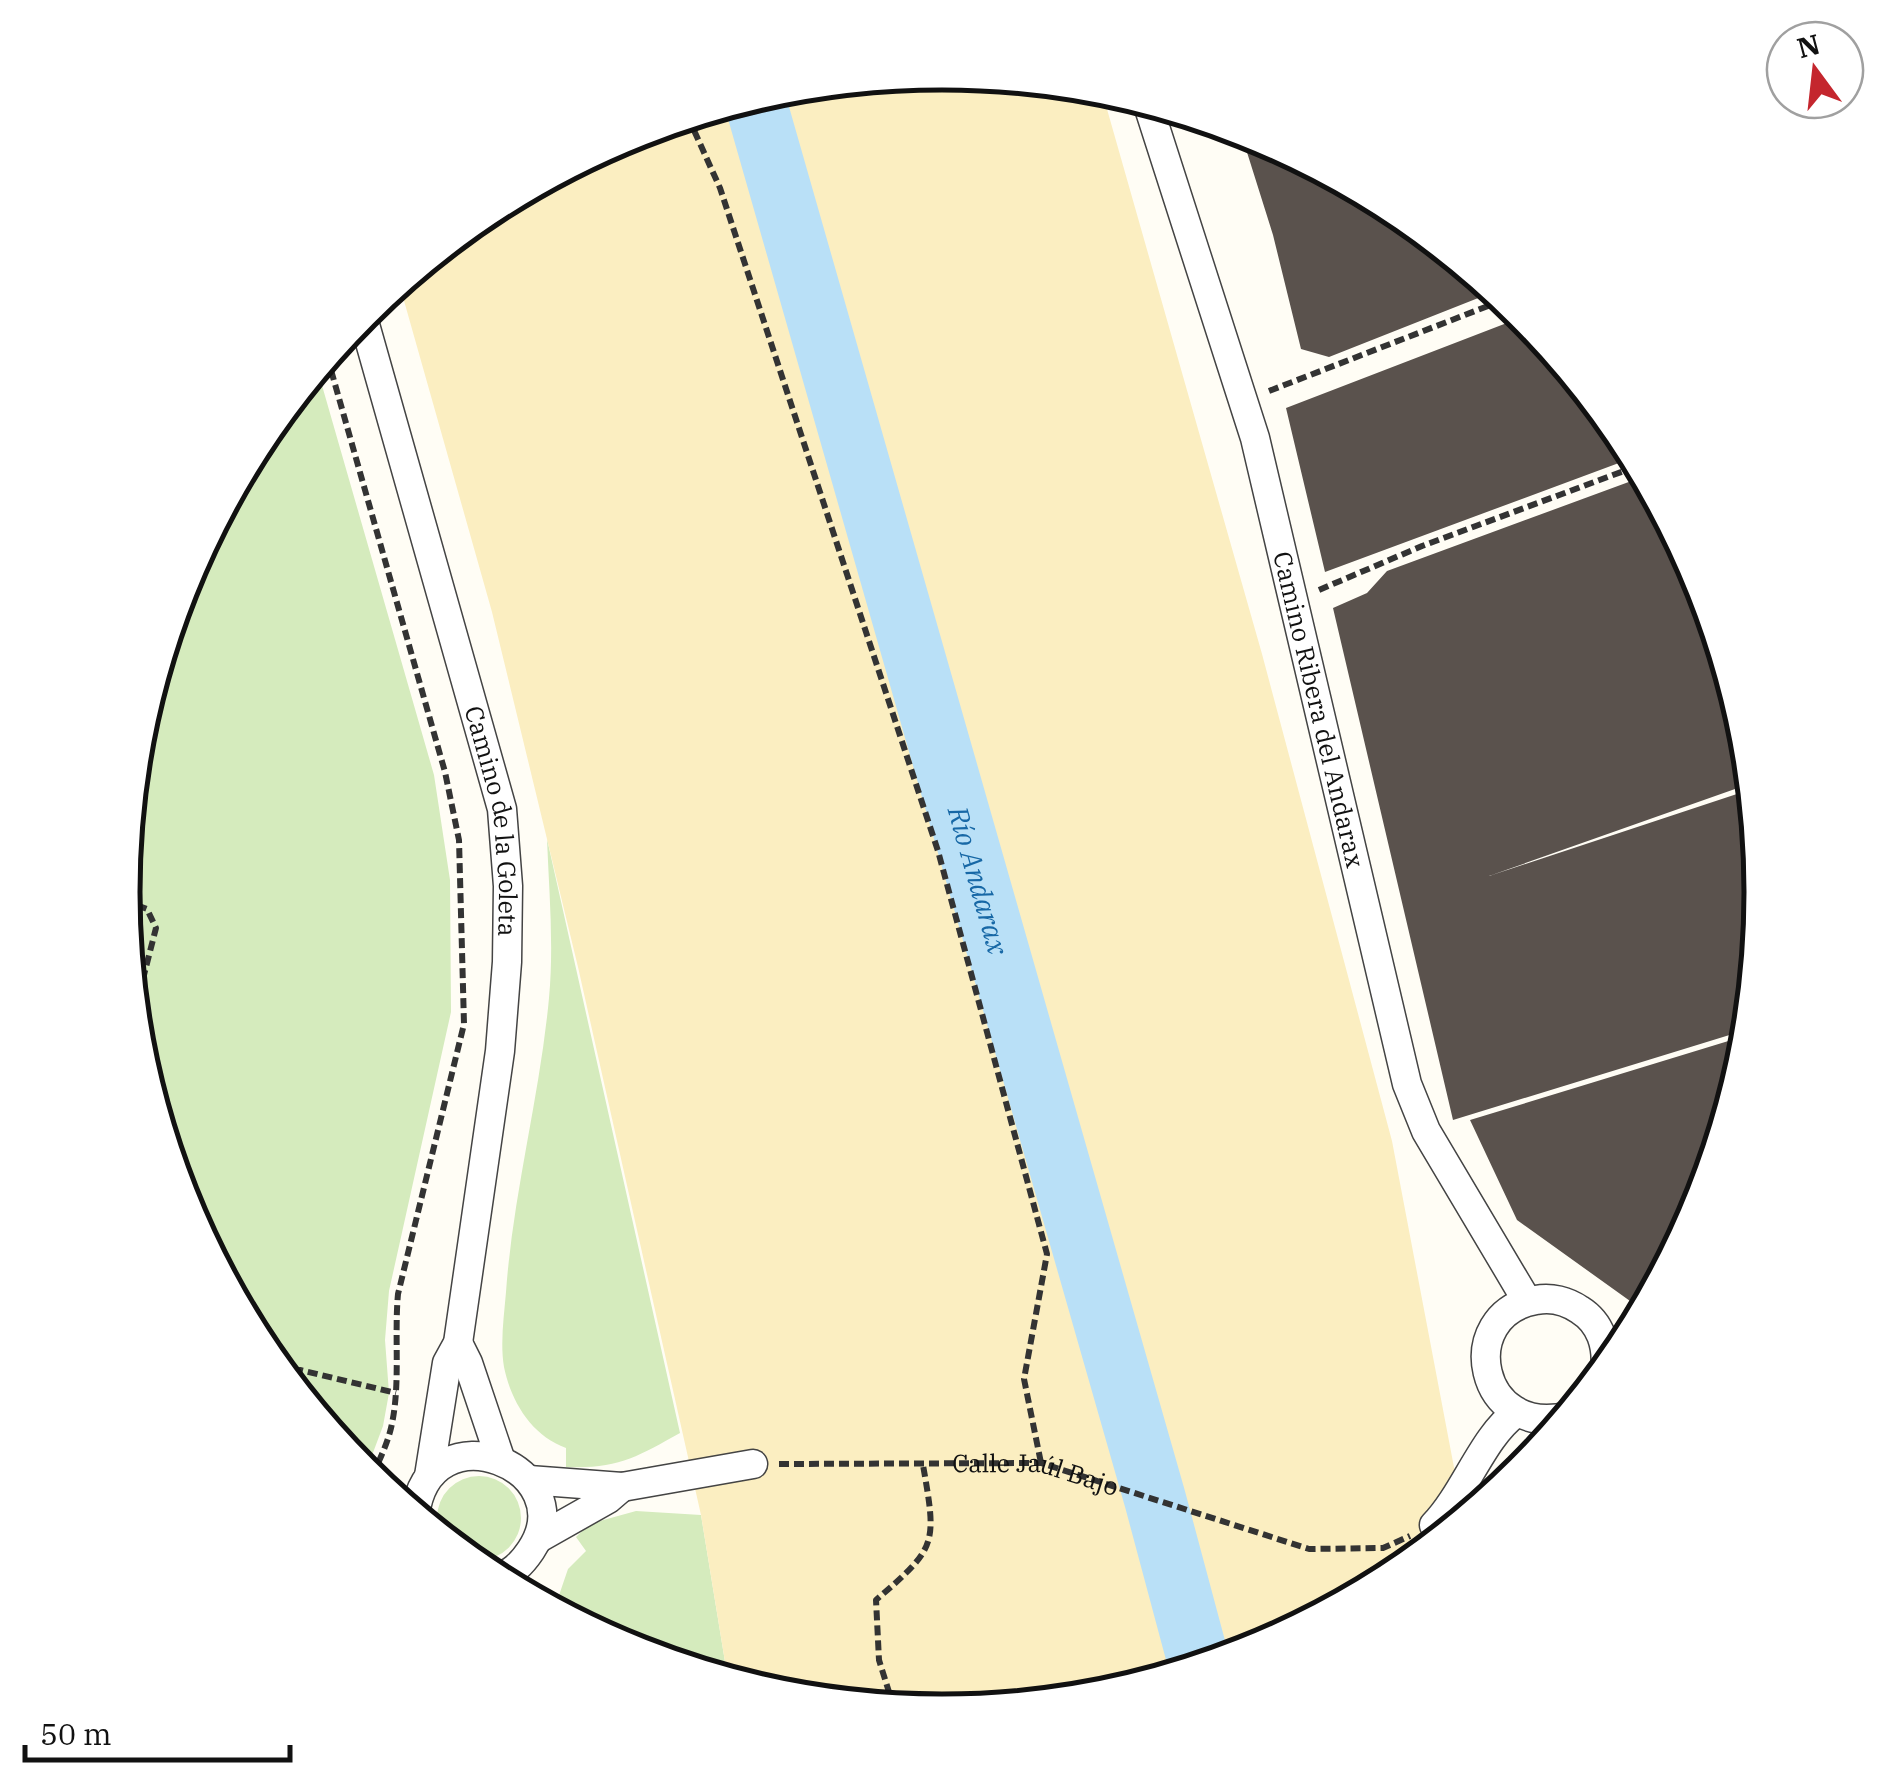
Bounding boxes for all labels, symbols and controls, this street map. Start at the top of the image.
north arrow [1765,20,1865,120]
text: N [1793,25,1824,66]
street label: Camino Ribera del Andarax [1266,548,1373,871]
street label: Camino de la Goleta [458,702,525,937]
water label: Río Andarax [940,801,1018,960]
street label: Calle Jaúl Bajo [952,1446,1123,1503]
scale bar [25,1700,290,1762]
text: 50 m [40,1714,112,1753]

